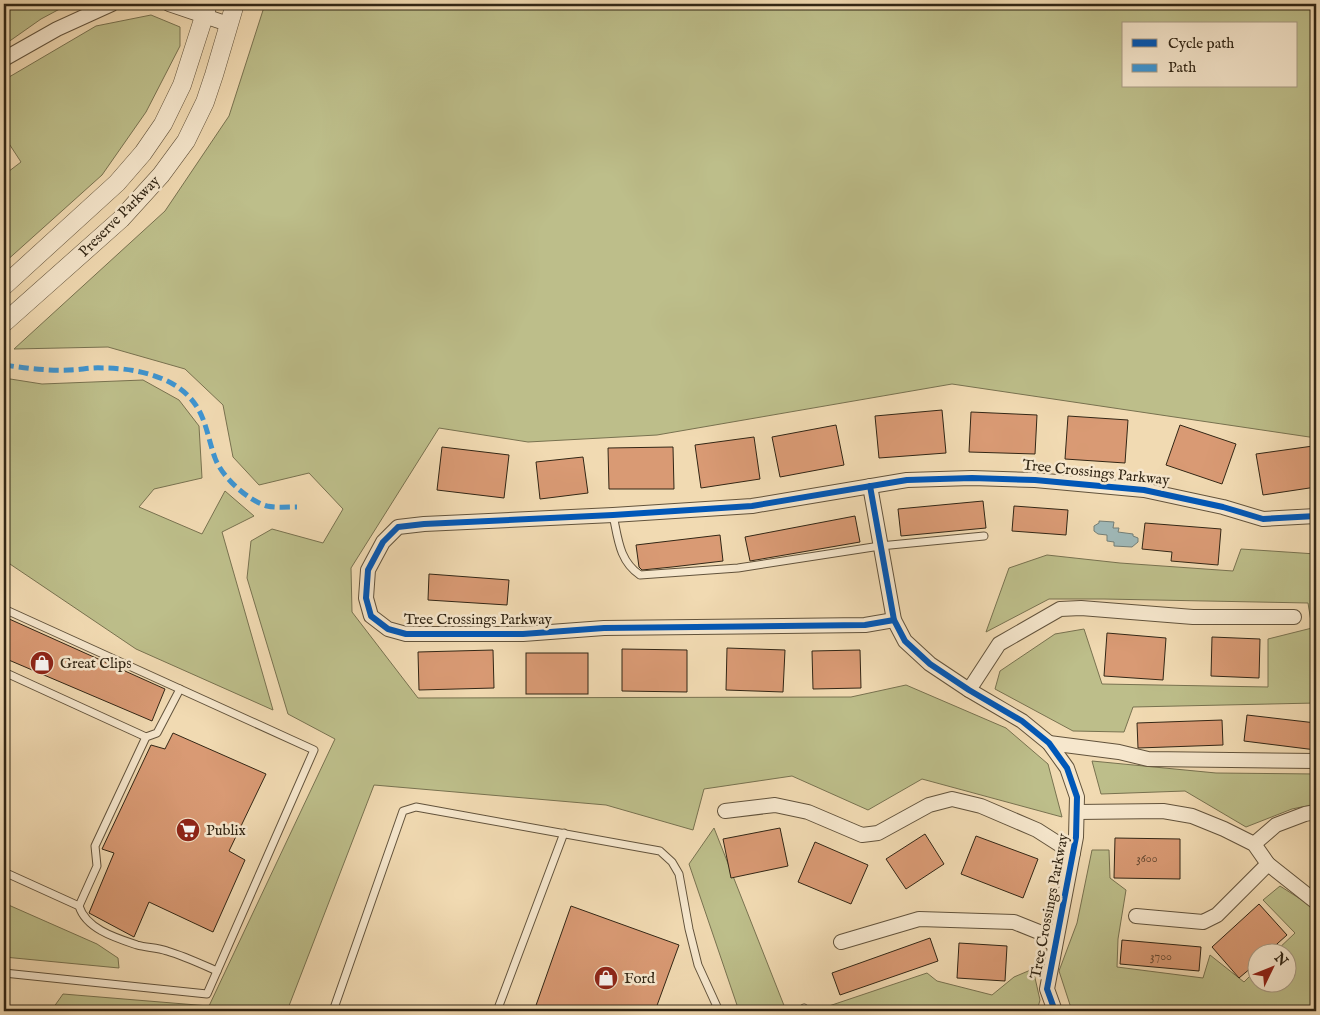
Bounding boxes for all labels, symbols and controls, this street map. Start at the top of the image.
legend [1122,22,1298,88]
text: Cycle path [1168,34,1234,53]
text: Path [1168,58,1196,77]
street label: Preserve Parkway [75,171,165,261]
street label: Tree Crossings Parkway [1021,455,1171,490]
street label: Tree Crossings Parkway [404,610,553,629]
shop icon: Great Clips [29,650,55,676]
place label: Great Clips [60,654,131,673]
supermarket icon: Publix [175,817,201,843]
place label: Publix [206,821,247,840]
street label: Tree Crossings Parkway [1026,831,1073,980]
house number: 3600 [1136,851,1158,866]
north arrow [1248,942,1298,992]
house number: 3700 [1150,949,1172,964]
text: N [1269,949,1291,970]
shop icon: Ford [593,965,619,991]
place label: Ford [624,969,656,988]

